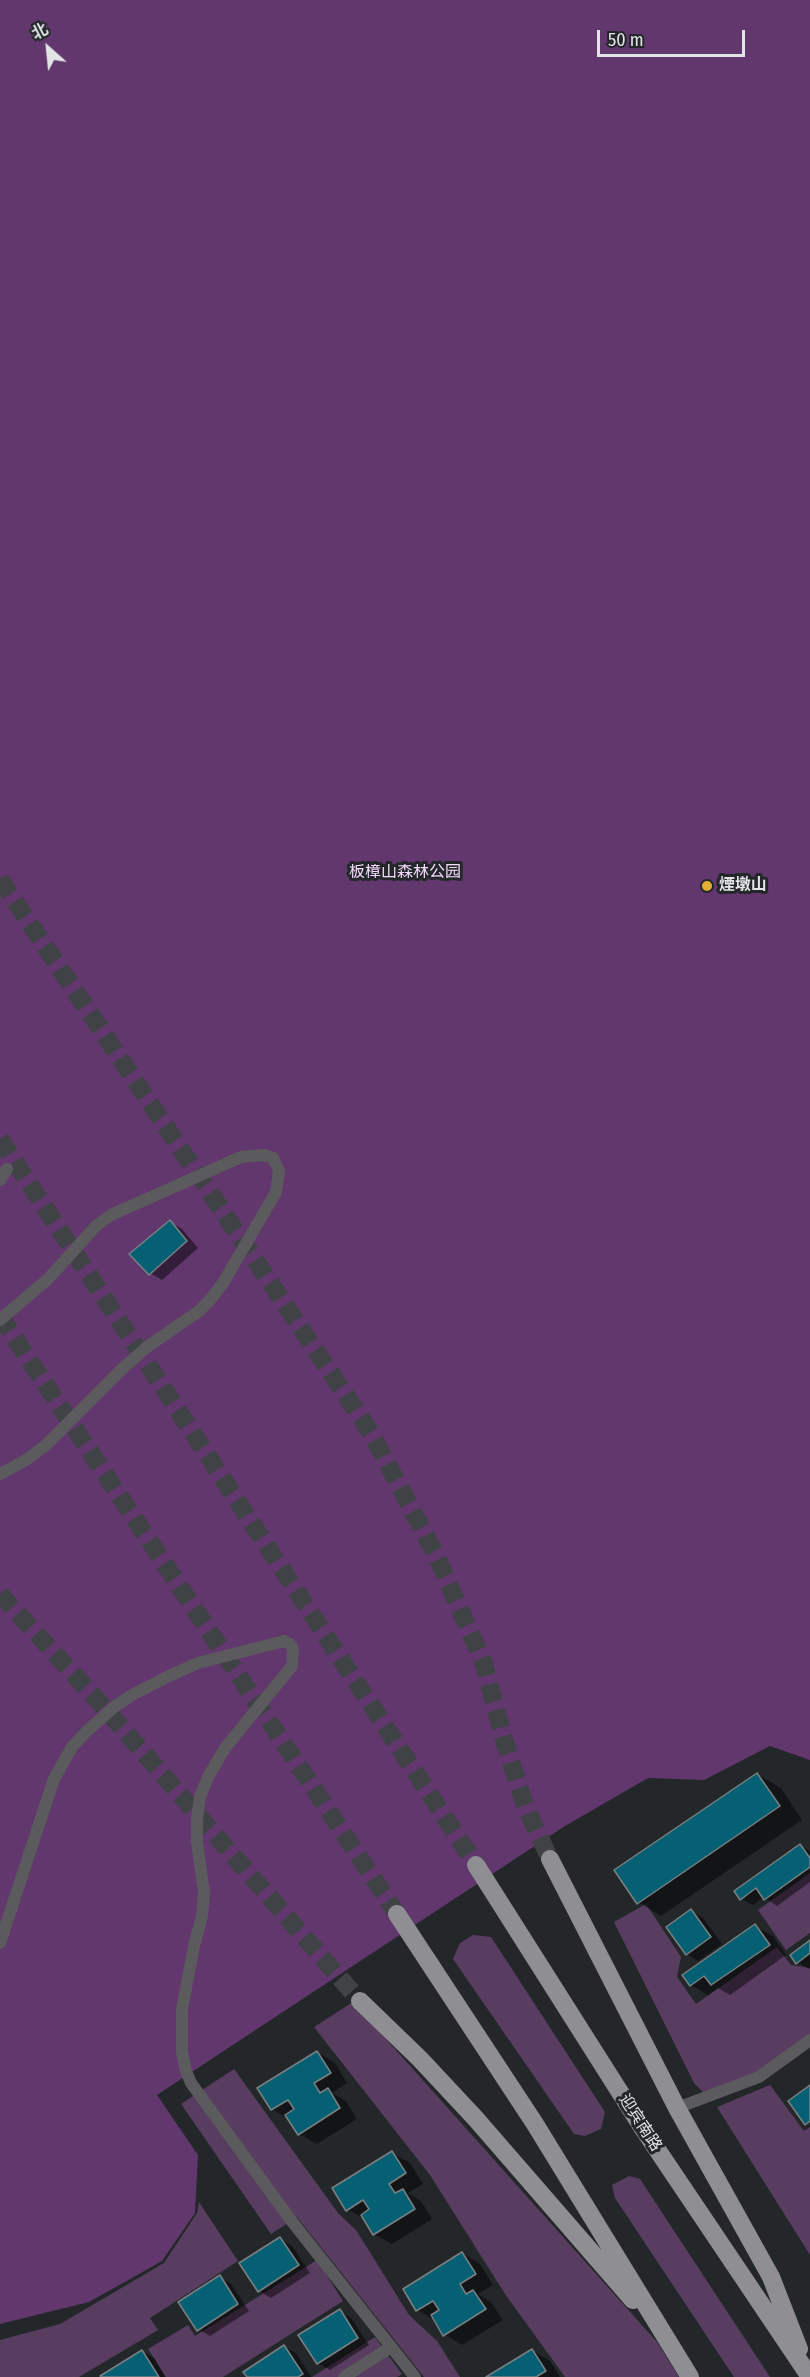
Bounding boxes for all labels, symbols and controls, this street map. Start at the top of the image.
north arrow [18,18,78,78]
scale bar [600,18,748,56]
text: 北 [28,19,51,44]
text: 50 m [608,29,644,51]
park label: 板樟山森林公园 [349,863,461,883]
place label: 煙墩山 [719,876,767,896]
marker: 煙墩山 [700,879,714,893]
street label: 迎宾南路 [615,2091,665,2155]

